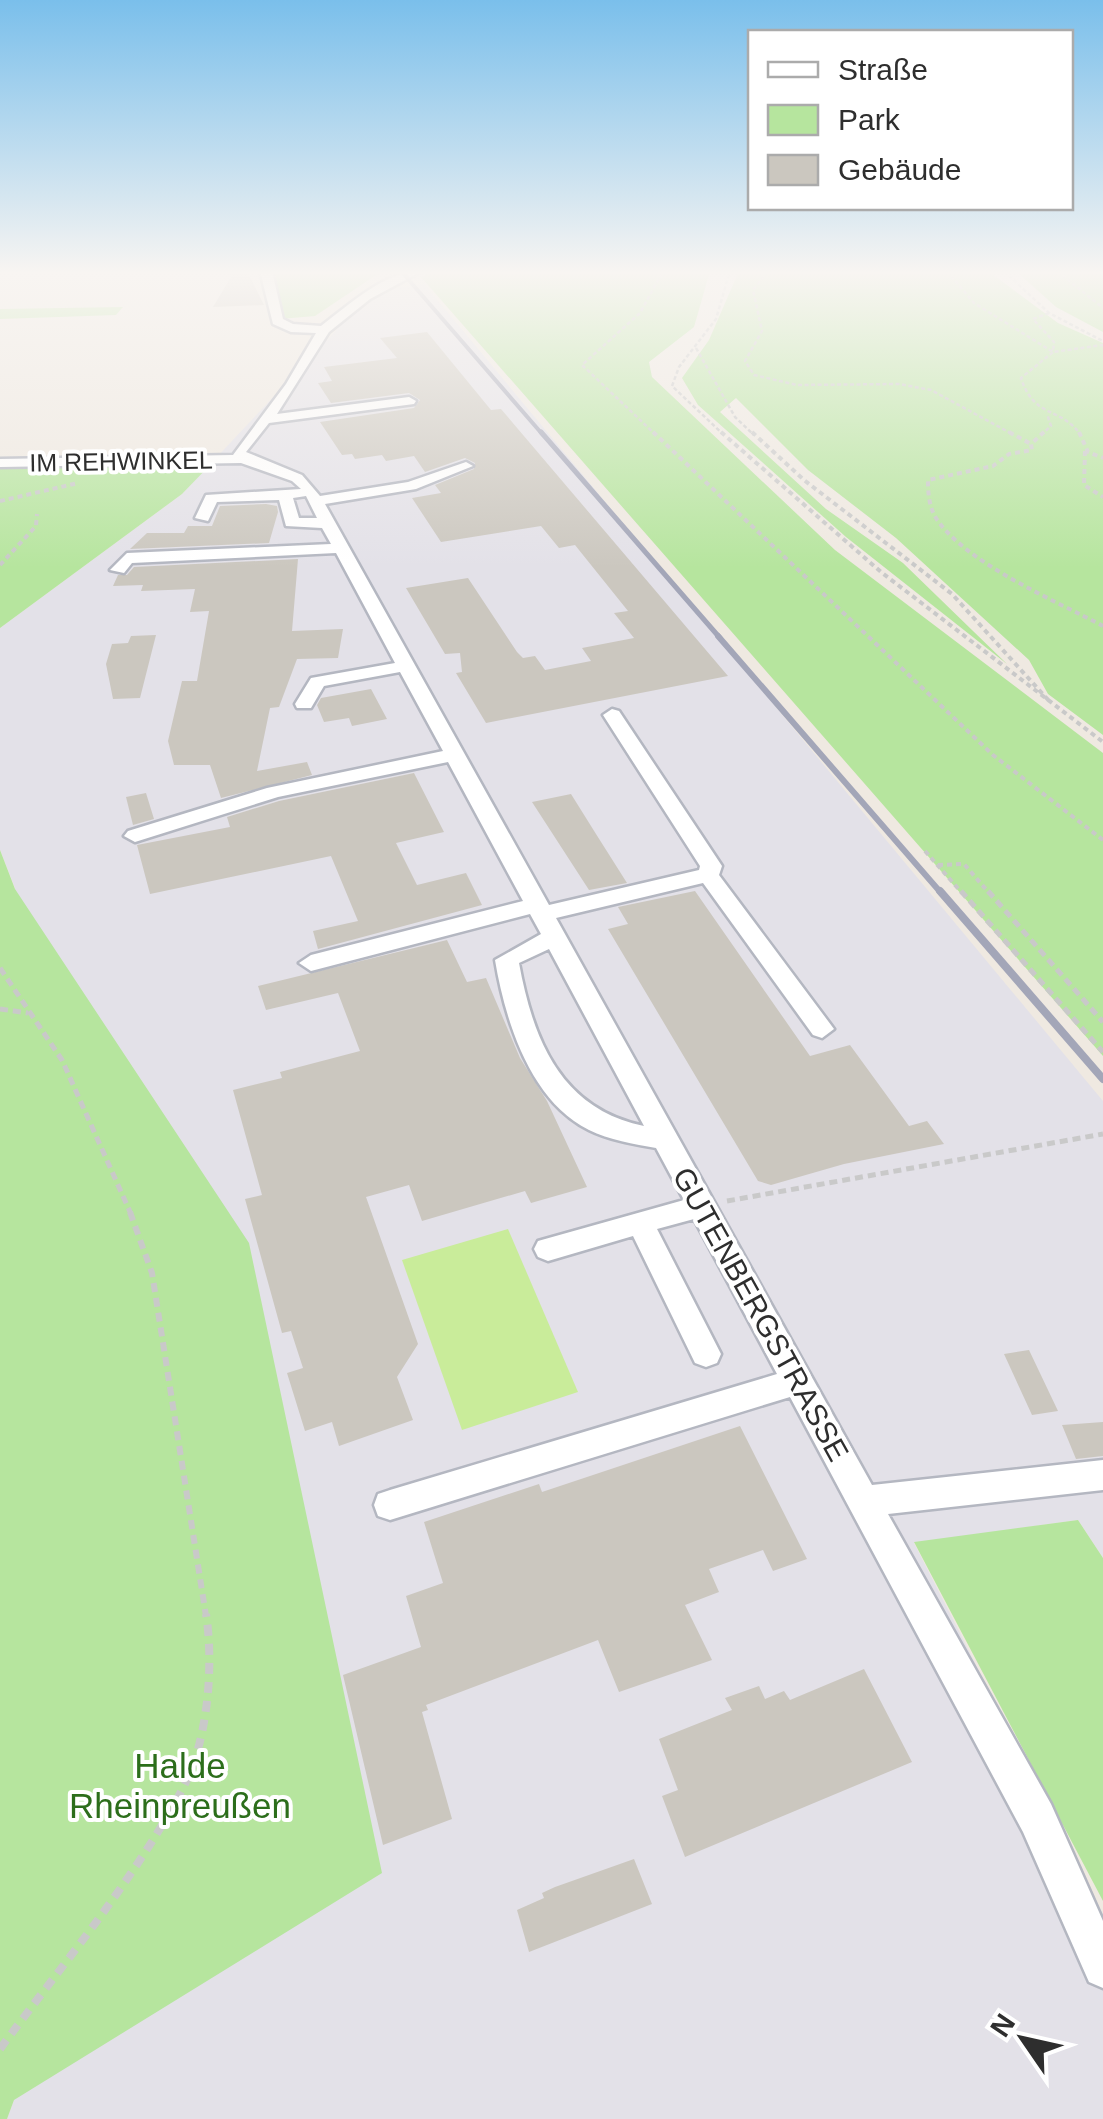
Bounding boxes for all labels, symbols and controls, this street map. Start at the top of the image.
legend [748,30,1073,210]
text: Straße [838,53,928,86]
text: Park [838,103,901,136]
text: Gebäude [838,153,961,186]
street label: IM REHWINKEL [29,445,213,477]
street label: GUTENBERGSTRASSE [667,1162,855,1466]
park label: Halde Rheinpreußen [69,1746,291,1825]
north arrow [973,1989,1073,2089]
text: N [984,2008,1021,2042]

